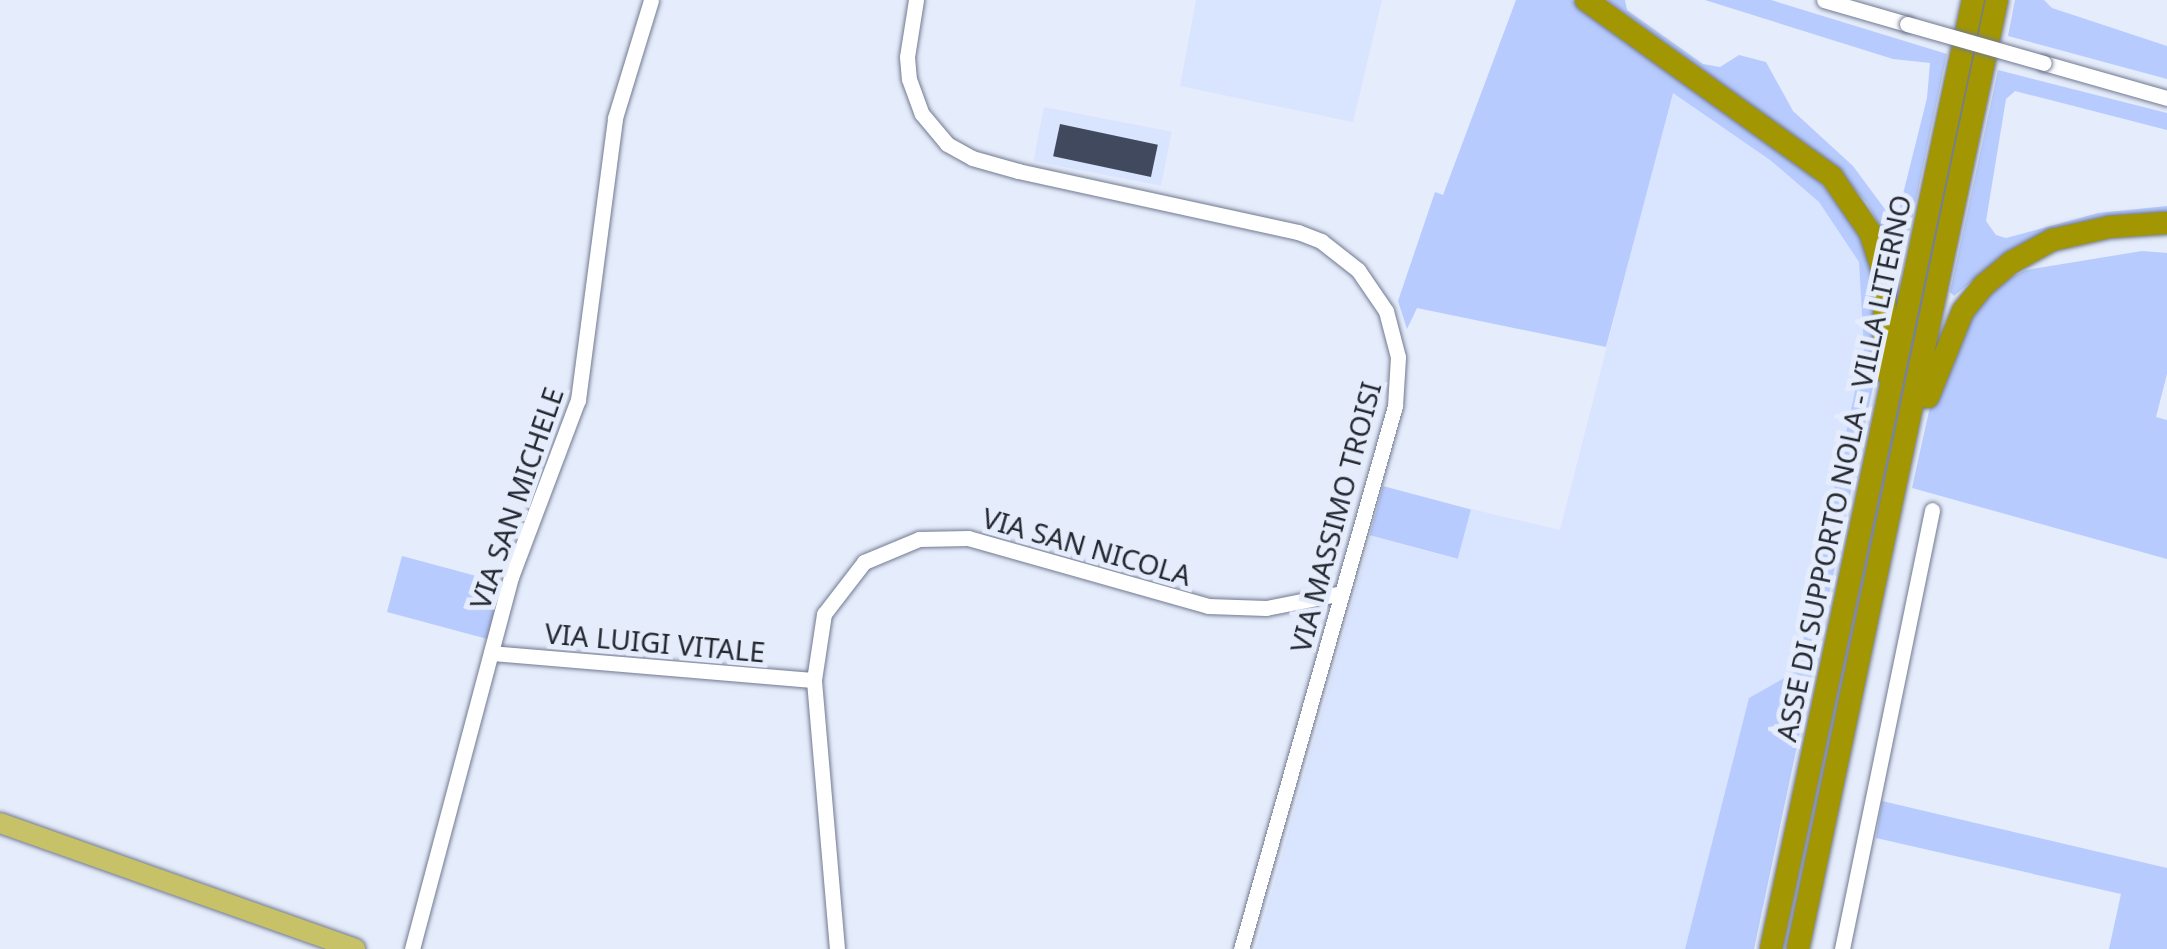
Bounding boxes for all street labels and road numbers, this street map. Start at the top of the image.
street label: ASSE DI SUPPORTO NOLA - VILLA LITERNO [1769,192,1917,744]
street label: VIA MASSIMO TROISI [1283,378,1387,656]
street label: VIA SAN MICHELE [462,383,570,613]
street label: VIA SAN NICOLA [979,500,1195,592]
street label: VIA LUIGI VITALE [543,616,767,668]

